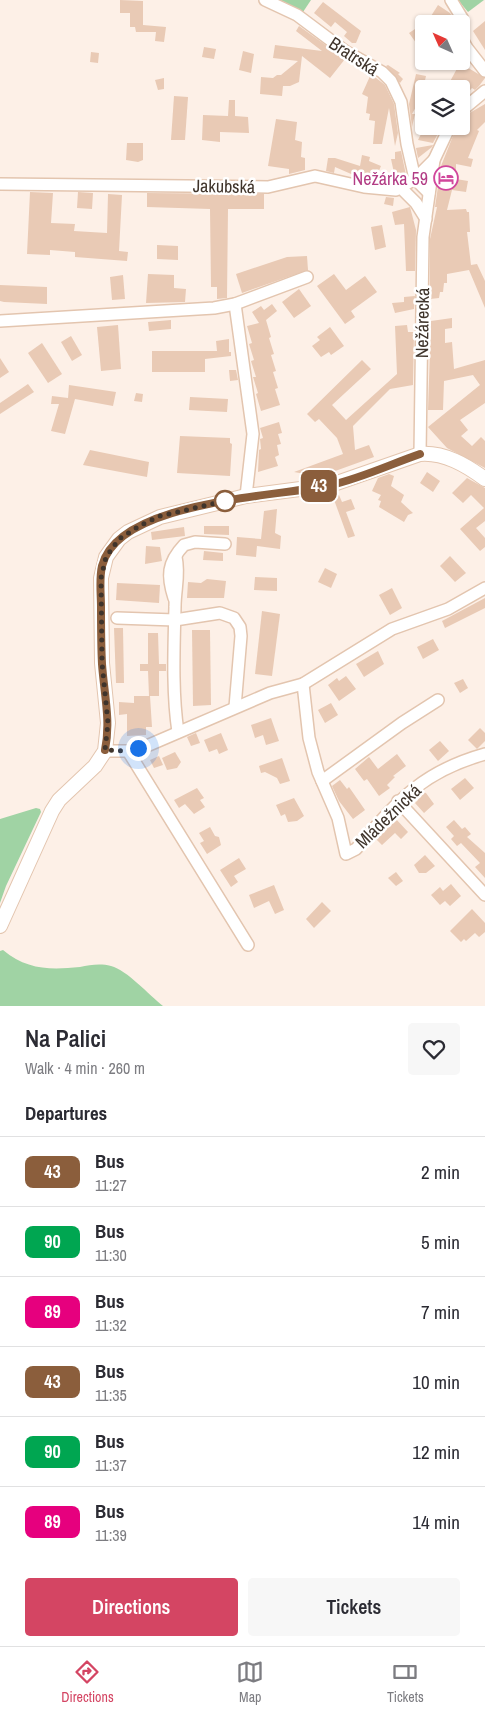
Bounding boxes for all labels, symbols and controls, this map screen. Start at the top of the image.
north arrow [415,15,470,70]
map controls [415,15,470,135]
street label: Bratrská [324,31,384,81]
button: layers [415,80,470,135]
hotel icon: Nežárka 59 [433,165,459,191]
place label: Nežárka 59 [353,166,428,191]
street label: Jakubská [193,173,255,199]
street label: Nežárecká [409,288,435,358]
line badge: 43 [296,470,342,502]
text: 43 [311,473,327,498]
unlabelled marker [214,490,236,512]
your location [126,736,151,761]
street label: Mládežnická [350,778,426,854]
text: Na Palici [25,1022,106,1054]
button: heart [408,1023,460,1075]
text: Walk · 4 min · 260 m [25,1057,145,1079]
text: Departures [25,1100,107,1126]
text: Bus [95,1148,124,1174]
text: 43 [44,1159,61,1184]
text: 2 min [421,1159,460,1185]
text: 11:27 [95,1174,127,1196]
text: Bus [95,1218,124,1244]
text: 90 [44,1229,61,1254]
text: 5 min [421,1229,460,1255]
text: 11:30 [95,1244,127,1266]
text: Bus [95,1288,124,1314]
text: 89 [44,1299,61,1324]
text: 7 min [421,1299,460,1325]
text: 11:32 [95,1314,127,1336]
text: Bus [95,1358,124,1384]
text: 43 [44,1369,61,1394]
text: 10 min [412,1369,460,1395]
text: 11:35 [95,1384,127,1406]
text: Bus [95,1428,124,1454]
text: 90 [44,1439,61,1464]
text: 12 min [412,1439,460,1465]
text: 11:37 [95,1454,127,1476]
text: Bus [95,1498,124,1524]
text: 89 [44,1509,61,1534]
text: 14 min [412,1509,460,1535]
text: 11:39 [95,1524,127,1546]
button: Directions [25,1578,238,1636]
button: Tickets [248,1578,460,1636]
tab: Directions [61,1658,114,1706]
tab: Map [236,1658,264,1706]
tab: Tickets [387,1658,424,1706]

